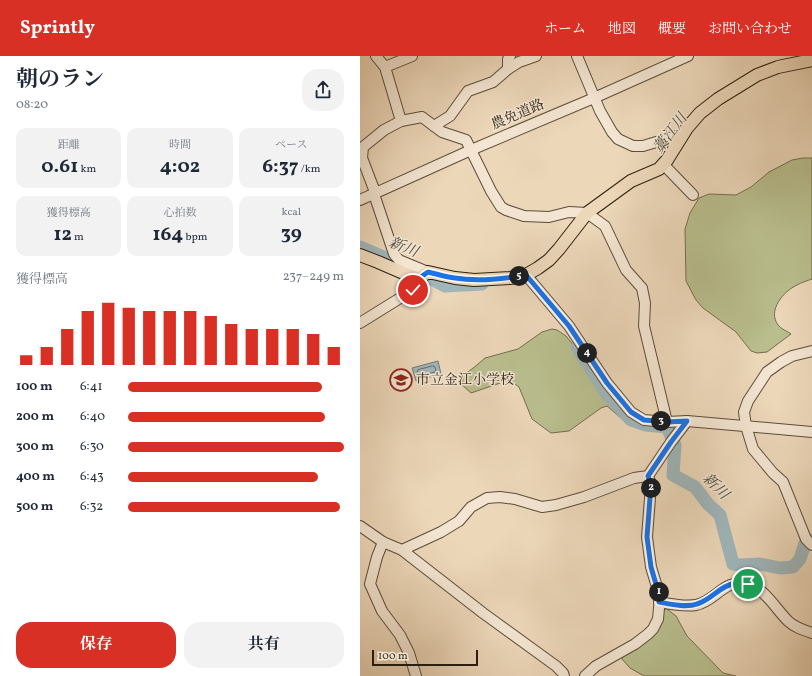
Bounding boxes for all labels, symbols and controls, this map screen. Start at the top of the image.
text: Sprintly [20,15,95,41]
text: ホーム [544,20,586,39]
text: 地図 [608,20,636,39]
text: 概要 [658,20,686,39]
text: お問い合わせ [708,20,792,39]
text: 朝のラン [16,65,104,96]
button: share [302,69,344,111]
street label: 農免道路 [489,95,547,135]
text: 08:20 [16,96,48,114]
water label: 藁江川 [649,108,694,158]
text: 距離 [58,138,80,153]
text: 時間 [169,138,191,153]
text: ペース [275,138,308,153]
text: 0.61 [41,153,78,181]
text: 4:02 [160,153,200,181]
text: 6:37 [262,153,299,181]
text: km [78,162,96,177]
text: /km [299,162,321,177]
text: kcal [282,205,301,220]
text: 獲得標高 [47,206,91,221]
text: 心拍数 [163,206,196,221]
text: 39 [281,220,302,248]
text: 12 [53,221,72,249]
text: 164 [152,221,183,249]
text: m [72,230,84,245]
text: bpm [183,230,208,245]
water label: 新川 [385,233,423,264]
pin: 5 [509,266,529,286]
text: 237–249 m [283,268,344,286]
text: 5 [516,268,522,283]
text: 獲得標高 [16,271,68,289]
pin [396,273,430,307]
icon: check [402,279,424,301]
pin: 4 [577,343,597,363]
text: 4 [584,345,590,360]
school or university icon: 市立金江小学校 [388,367,414,393]
place label: 市立金江小学校 [416,371,514,390]
text: 100 m [16,378,53,396]
text: 6:41 [80,378,102,396]
text: 200 m [16,408,54,426]
text: 6:40 [80,408,105,426]
pin: 3 [651,411,671,431]
text: 3 [658,413,664,428]
text: 300 m [16,438,54,456]
text: 6:30 [80,438,104,456]
text: 400 m [16,468,55,486]
text: 6:43 [80,468,104,486]
water label: 新川 [697,469,735,506]
pin: 2 [641,478,661,498]
text: 2 [648,480,654,495]
text: 500 m [16,498,53,516]
text: 6:32 [80,498,103,516]
pin [731,567,765,601]
icon: arrive [737,573,759,595]
pin: 1 [649,582,669,602]
text: 1 [657,584,661,599]
button: 保存 [16,622,176,668]
button: 共有 [184,622,344,668]
scale bar [372,648,478,667]
text: 100 m [378,649,408,664]

